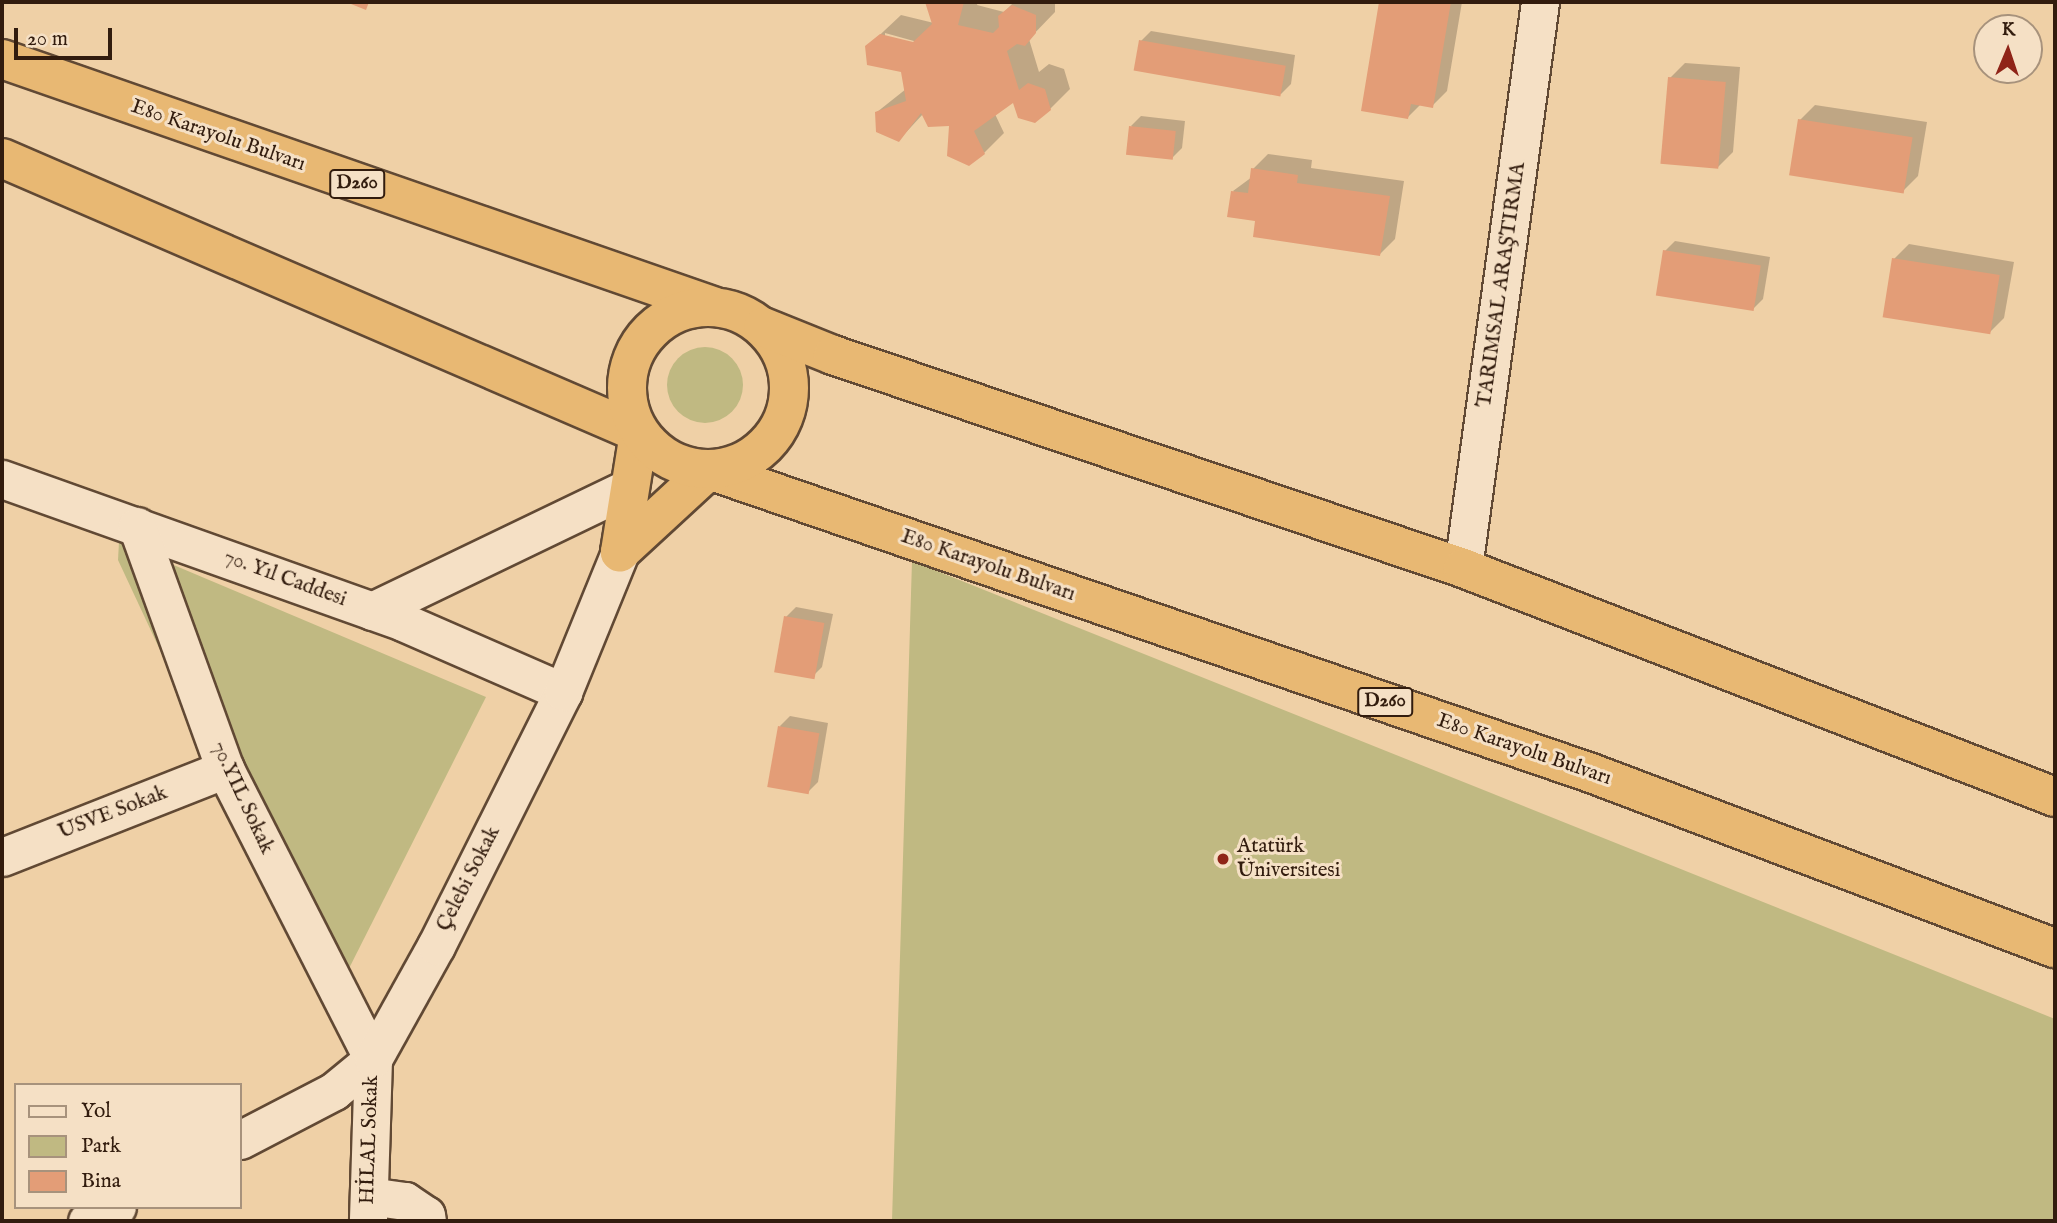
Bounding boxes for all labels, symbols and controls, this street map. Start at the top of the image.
scale bar [18,14,116,58]
north arrow [1973,14,2043,84]
text: K [2001,18,2016,42]
text: 20 m [27,26,68,53]
street label: E80 Karayolu Bulvarı [128,94,308,178]
street label: TARIMSAL ARAŞTIRMA [1472,161,1532,409]
road number: D260 [329,168,385,200]
street label: E80 Karayolu Bulvarı [898,524,1078,608]
street label: 70. Yıl Caddesi [220,545,350,613]
road number: D260 [1357,687,1413,718]
street label: E80 Karayolu Bulvarı [1434,708,1614,792]
street label: 70.YIL Sokak [205,738,279,858]
street label: USVE Sokak [55,781,171,845]
street label: Çelebi Sokak [432,822,506,936]
place label: Atatürk Üniversitesi [1237,834,1340,884]
marker: Atatürk Üniversitesi [1215,851,1231,867]
street label: HİLAL Sokak [355,1075,385,1205]
legend [14,1083,242,1209]
text: Yol [81,1098,111,1125]
text: Park [81,1133,121,1160]
text: Bina [81,1168,121,1195]

